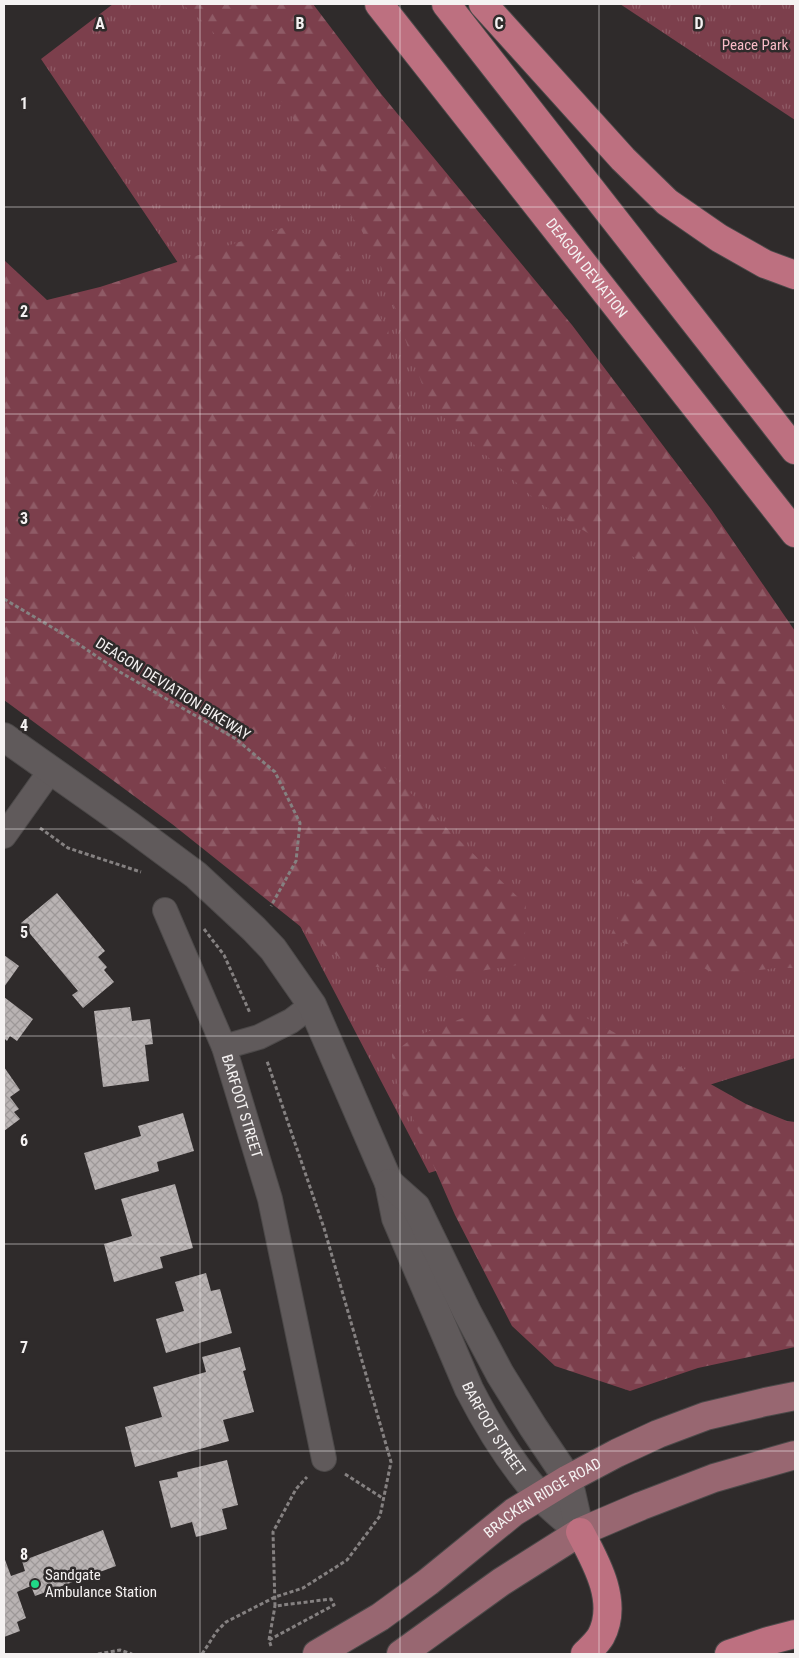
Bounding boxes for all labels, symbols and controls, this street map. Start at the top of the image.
text: A [95,14,105,33]
text: B [296,14,305,33]
text: C [494,14,504,33]
text: D [694,14,704,33]
park label: Peace Park [722,36,789,54]
text: 1 [20,94,28,113]
street label: DEAGON DEVIATION [542,215,631,321]
text: 2 [20,302,28,321]
text: 3 [20,509,28,528]
street label: DEAGON DEVIATION BIKEWAY [92,634,254,744]
text: 4 [20,716,28,735]
text: 5 [20,923,28,942]
street label: BARFOOT STREET [218,1052,266,1160]
text: 6 [20,1131,28,1150]
text: 7 [20,1338,28,1357]
street label: BARFOOT STREET [458,1379,529,1480]
street label: BRACKEN RIDGE ROAD [480,1454,604,1542]
text: 8 [20,1545,28,1564]
place label: Sandgate Ambulance Station [45,1566,157,1601]
marker: Sandgate Ambulance Station [29,1578,41,1590]

